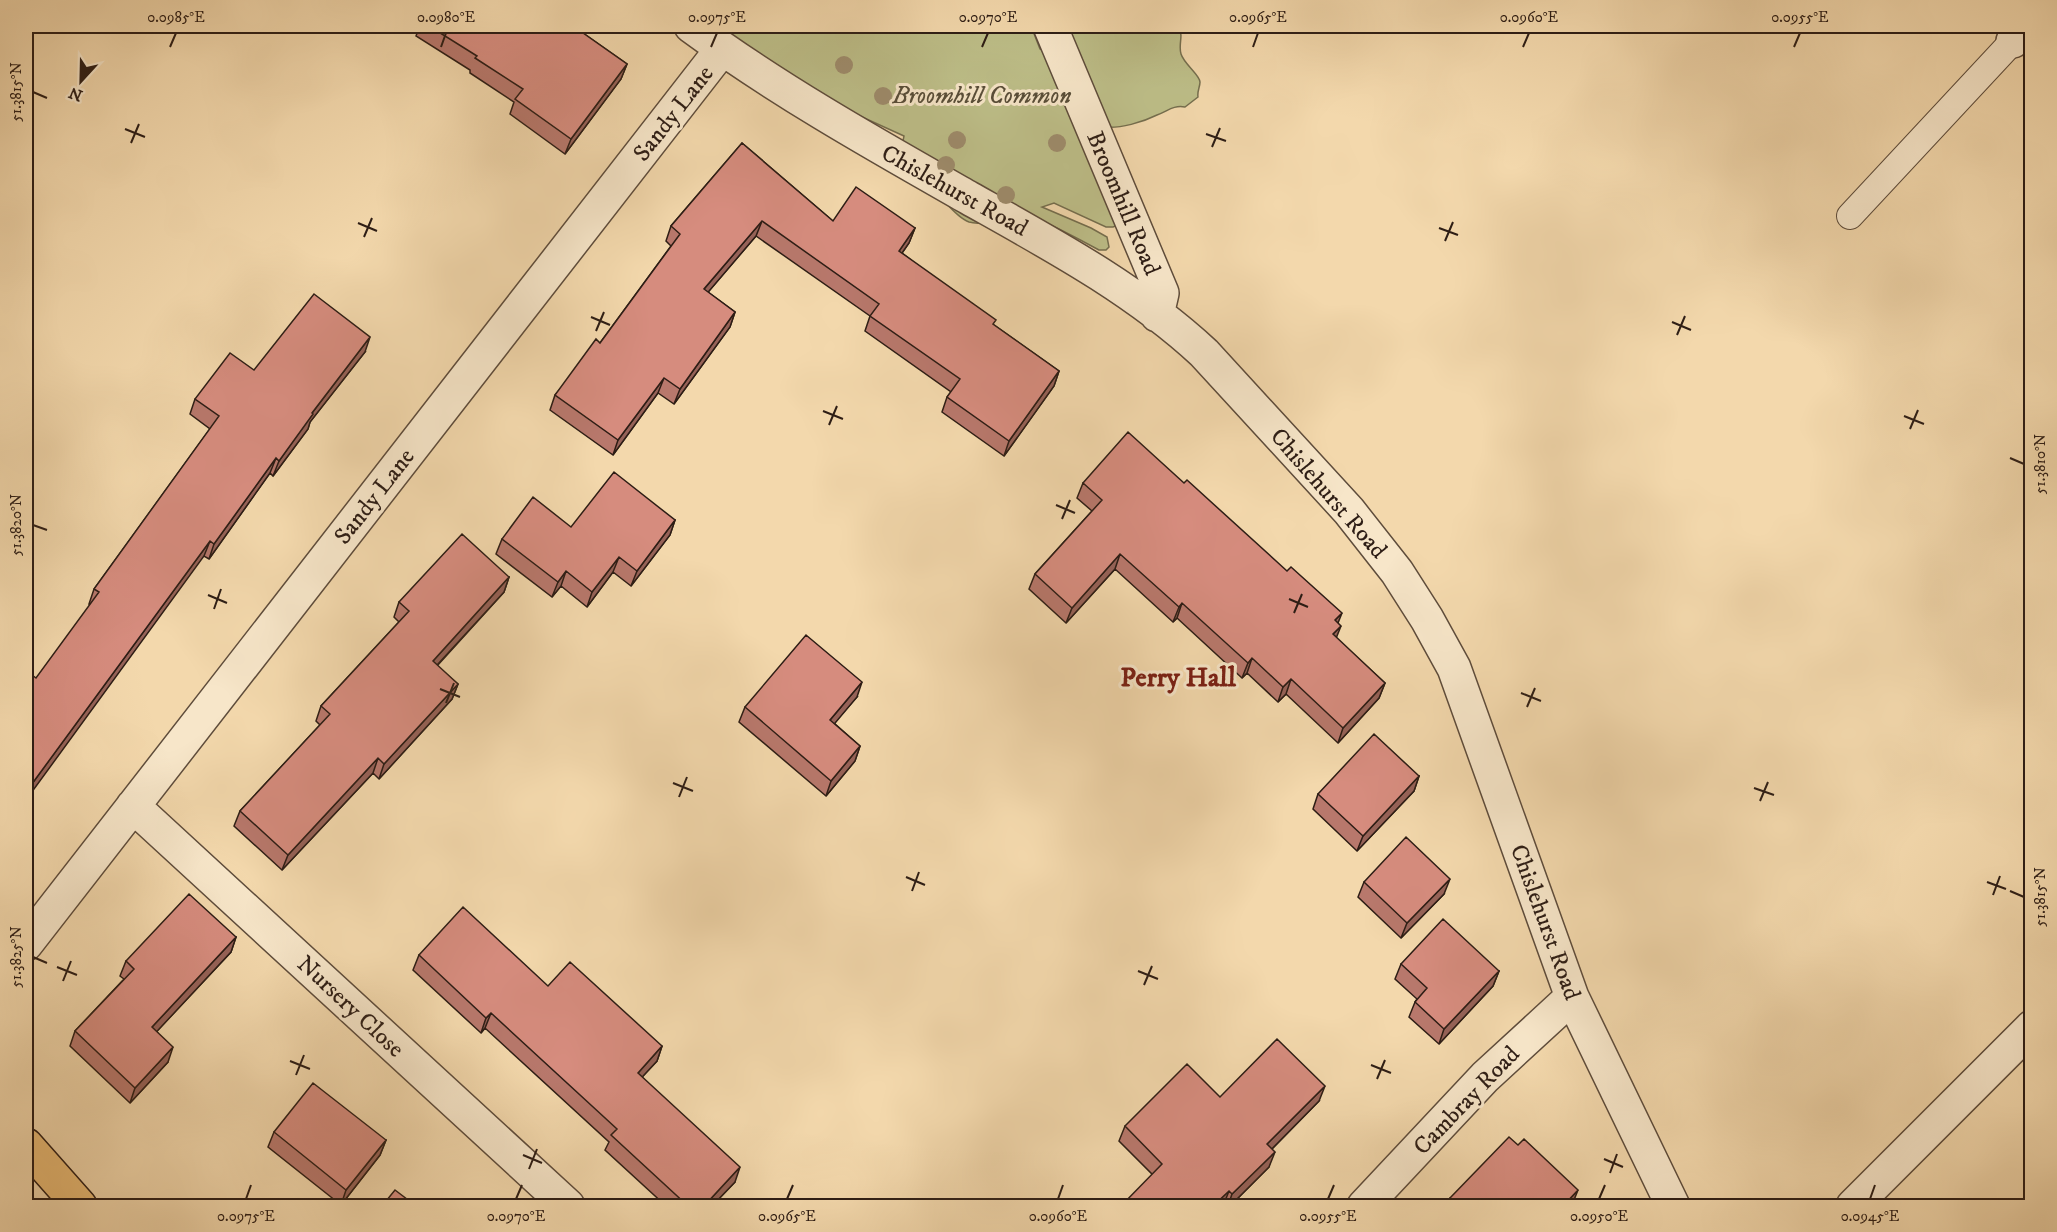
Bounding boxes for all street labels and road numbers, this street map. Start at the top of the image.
street label: Sandy Lane [627,60,721,168]
street label: Broomhill Road [1079,127,1167,280]
street label: Chislehurst Road [876,138,1033,244]
street label: Chislehurst Road [1263,422,1393,565]
street label: Sandy Lane [328,443,422,551]
street label: Chislehurst Road [1503,840,1587,1004]
street label: Nursery Close [290,949,410,1064]
street label: Cambray Road [1407,1040,1526,1162]

